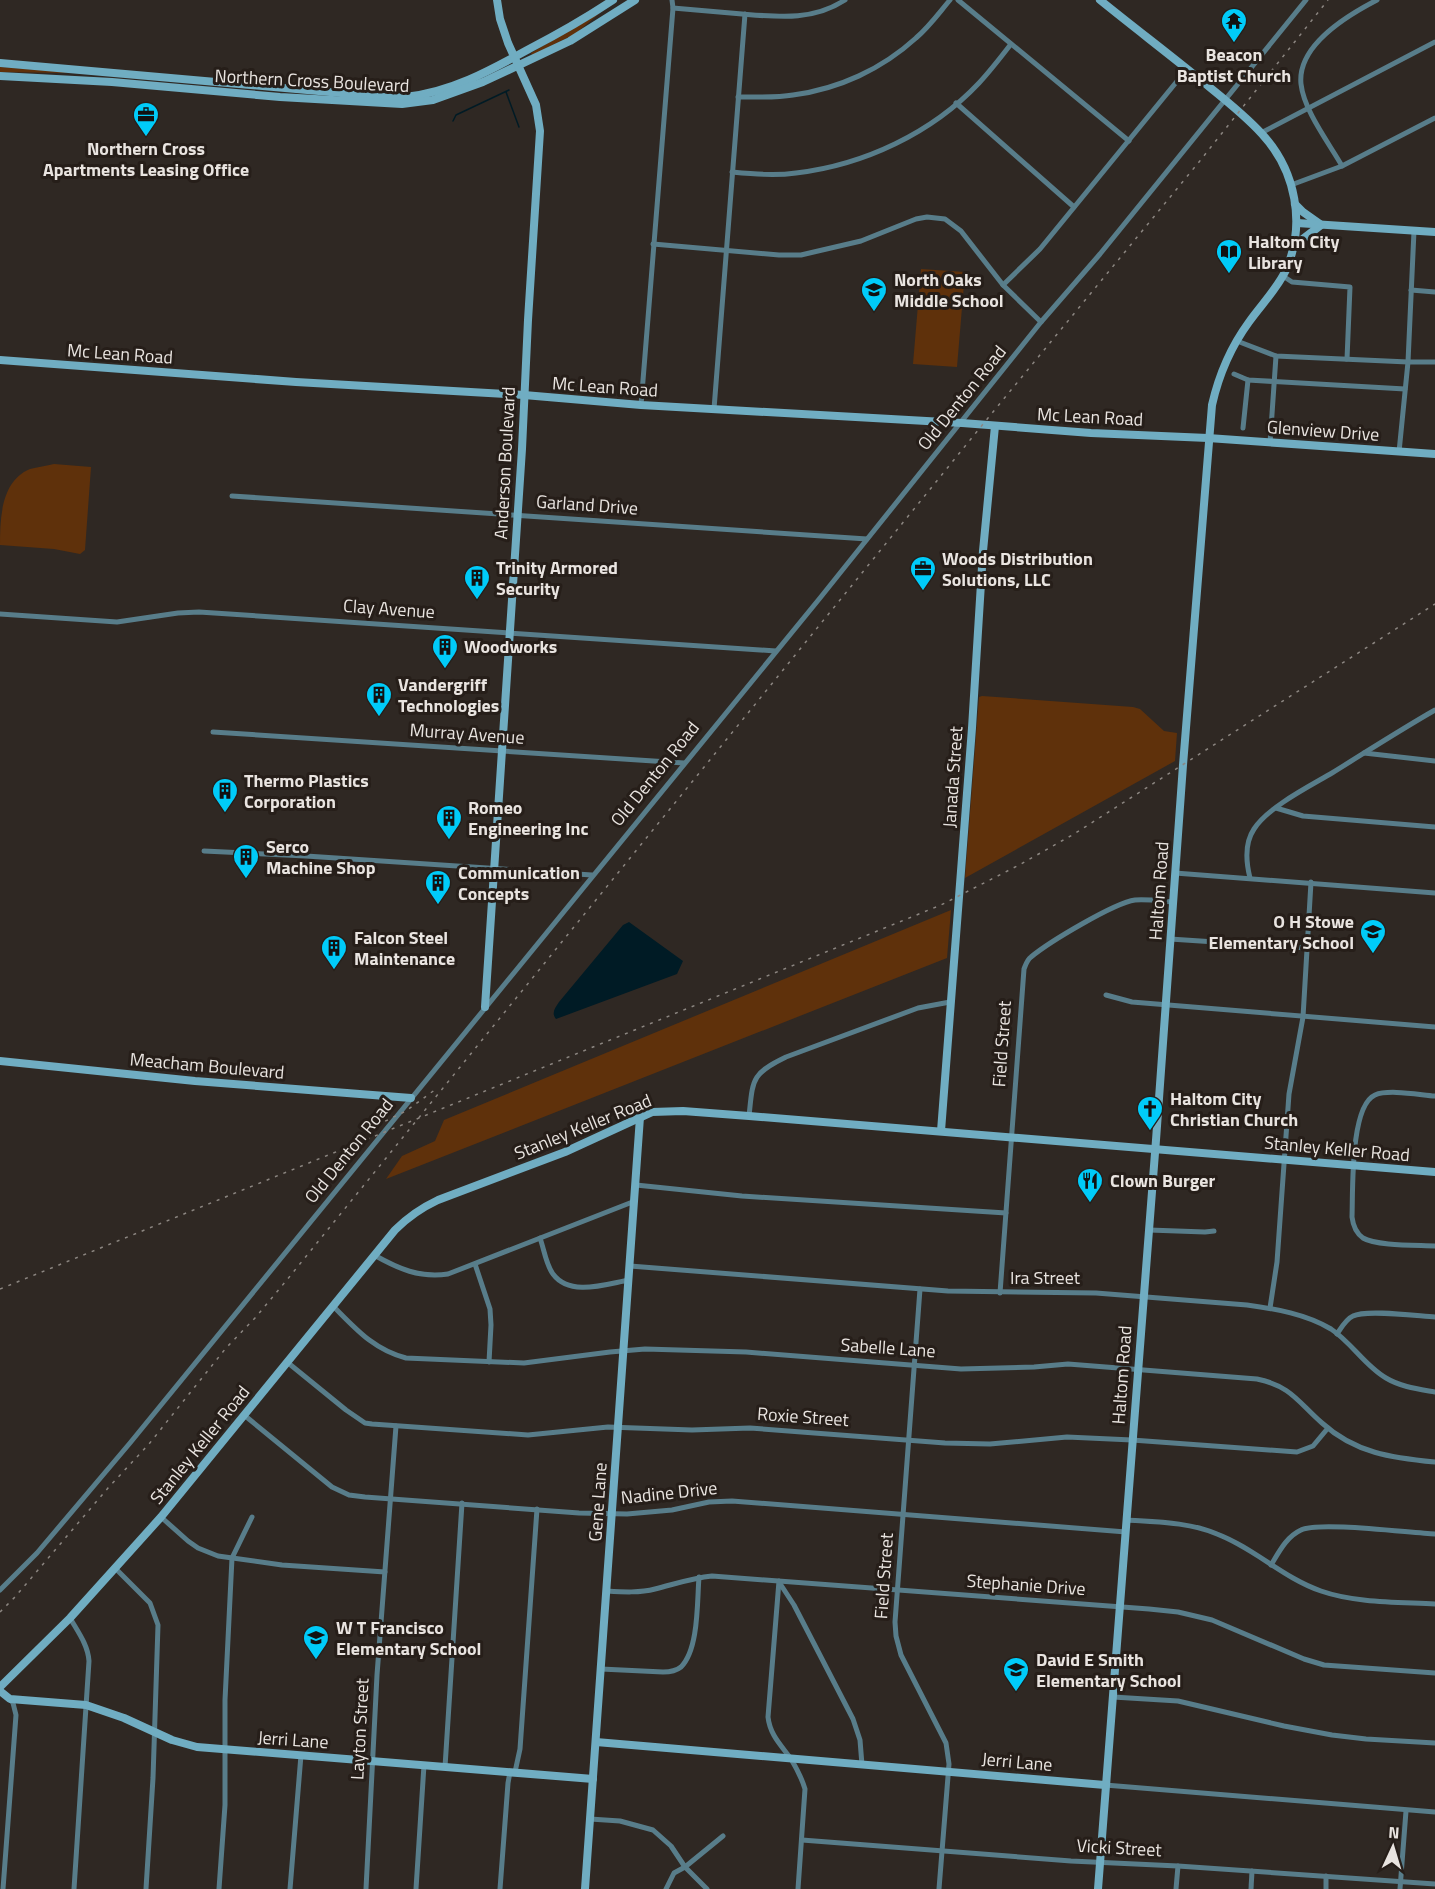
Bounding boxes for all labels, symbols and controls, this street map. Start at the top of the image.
temple icon: Beacon Baptist Church [1219,6,1249,44]
place label: Beacon Baptist Church [1177,41,1291,89]
street label: Northern Cross Boulevard [214,62,410,99]
office icon: Northern Cross Apartments Leasing Office [131,100,161,138]
place label: Northern Cross Apartments Leasing Office [43,135,249,183]
place label: Haltom City Library [1248,228,1339,276]
library icon: Haltom City Library [1214,237,1244,275]
place label: North Oaks Middle School [894,266,1004,314]
school or university icon: North Oaks Middle School [859,275,889,313]
street label: Mc Lean Road [66,336,174,371]
street label: Old Denton Road [911,339,1012,456]
street label: Mc Lean Road [551,369,659,404]
street label: Anderson Boulevard [487,386,522,540]
street label: Mc Lean Road [1036,400,1144,433]
street label: Glenview Drive [1266,413,1380,448]
street label: Garland Drive [535,487,639,522]
place label: Woods Distribution Solutions, LLC [942,545,1093,593]
place label: Trinity Armored Security [496,554,618,602]
office icon: Woods Distribution Solutions, LLC [908,554,938,592]
building icon: Trinity Armored Security [462,563,492,601]
street label: Clay Avenue [342,592,436,625]
building icon: Woodworks [430,632,460,670]
place label: Woodworks [464,633,557,660]
place label: Vandergriff Technologies [398,671,499,719]
building icon: Vandergriff Technologies [364,680,394,718]
street label: Old Denton Road [604,715,705,832]
street label: Murray Avenue [409,716,525,751]
street label: Janada Street [935,725,970,829]
place label: Thermo Plastics Corporation [244,767,369,815]
building icon: Thermo Plastics Corporation [210,776,240,814]
place label: Romeo Engineering Inc [468,794,589,842]
building icon: Romeo Engineering Inc [434,803,464,841]
place label: Serco Machine Shop [266,833,376,881]
street label: Haltom Road [1142,841,1175,941]
building icon: Serco Machine Shop [231,842,261,880]
place label: Communication Concepts [458,859,580,907]
building icon: Communication Concepts [423,868,453,906]
place label: O H Stowe Elementary School [1209,908,1354,956]
school or university icon: O H Stowe Elementary School [1358,917,1388,955]
place label: Falcon Steel Maintenance [354,924,455,972]
building icon: Falcon Steel Maintenance [319,933,349,971]
street label: Field Street [985,999,1018,1088]
street label: Meacham Boulevard [129,1045,285,1086]
place label: Haltom City Christian Church [1170,1085,1298,1133]
street label: Stanley Keller Road [510,1087,656,1166]
street label: Old Denton Road [298,1092,399,1209]
church icon: Haltom City Christian Church [1135,1094,1165,1132]
street label: Stanley Keller Road [1263,1129,1411,1168]
restaurant icon: Clown Burger [1075,1166,1105,1204]
place label: Clown Burger [1110,1167,1215,1194]
street label: Ira Street [1010,1264,1081,1291]
street label: Haltom Road [1105,1325,1138,1425]
street label: Sabelle Lane [840,1331,936,1364]
street label: Stanley Keller Road [143,1379,256,1510]
street label: Roxie Street [756,1400,850,1433]
street label: Gene Lane [581,1461,614,1542]
street label: Nadine Drive [619,1474,718,1511]
street label: Field Street [867,1531,900,1620]
street label: Stephanie Drive [966,1567,1086,1602]
place label: W T Francisco Elementary School [336,1614,481,1662]
school or university icon: W T Francisco Elementary School [301,1623,331,1661]
place label: David E Smith Elementary School [1036,1646,1181,1694]
school or university icon: David E Smith Elementary School [1001,1655,1031,1693]
street label: Layton Street [343,1677,376,1781]
street label: Jerri Lane [257,1724,329,1755]
street label: Jerri Lane [981,1745,1054,1778]
north arrow [1363,1817,1423,1877]
text: N [1388,1820,1400,1844]
street label: Vicki Street [1076,1832,1163,1863]

